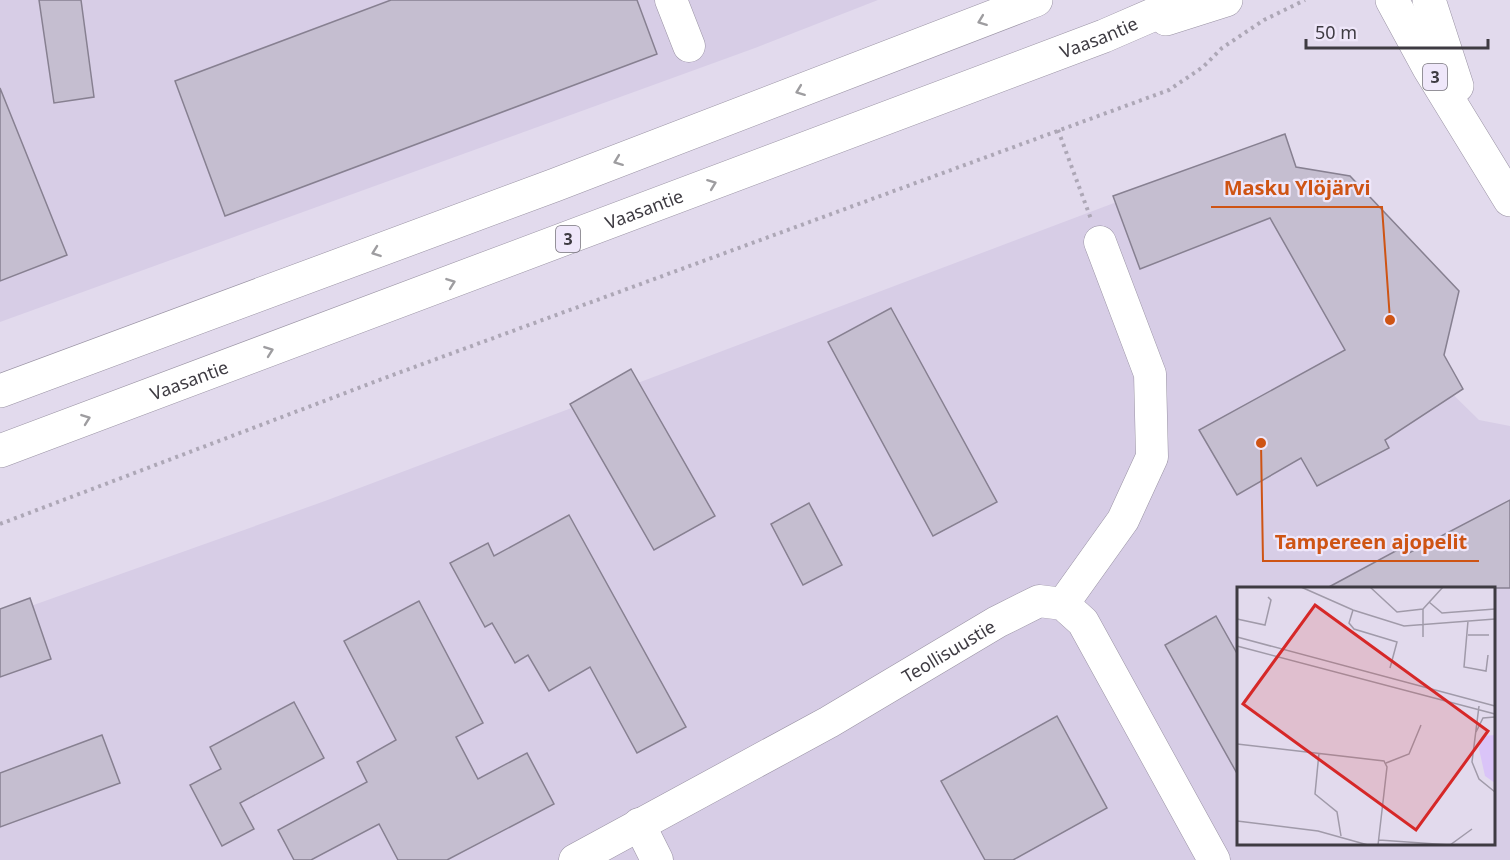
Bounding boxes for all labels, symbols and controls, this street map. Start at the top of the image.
street label: Vaasantie [1056,11,1141,64]
scale bar [1306,12,1488,50]
one-way arrow [977,14,988,26]
text: 50 m [1315,20,1357,44]
road number: 3 [1423,64,1447,90]
one-way arrow [795,84,806,96]
one-way arrow [613,154,624,166]
callout: Masku Ylöjärvi [1211,169,1382,207]
text: Masku Ylöjärvi [1224,174,1370,201]
one-way arrow [707,179,717,192]
street label: Vaasantie [601,183,687,235]
road number: 3 [556,226,580,252]
one-way arrow [371,244,382,257]
one-way arrow [445,277,456,290]
one-way arrow [263,345,273,358]
street label: Vaasantie [147,354,232,406]
one-way arrow [80,414,91,426]
callout: Tampereen ajopelit [1263,523,1479,561]
text: Tampereen ajopelit [1275,528,1467,555]
inset map [1237,587,1495,845]
street label: Teollisuustie [897,614,999,688]

